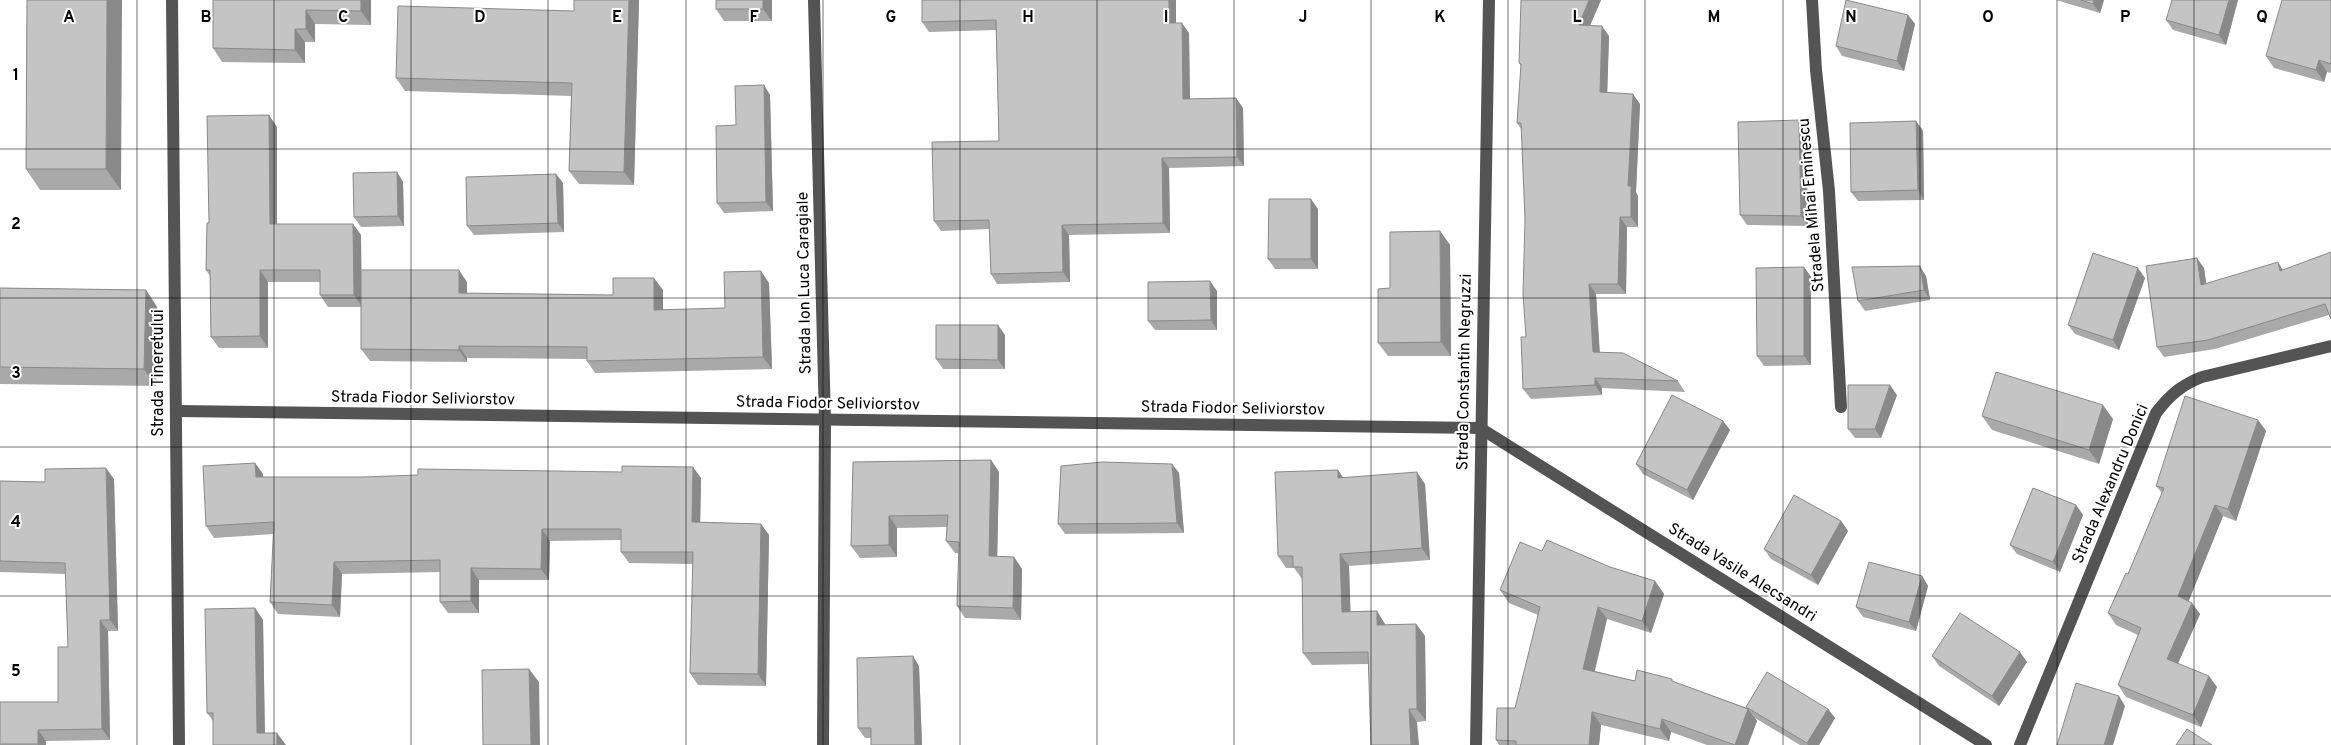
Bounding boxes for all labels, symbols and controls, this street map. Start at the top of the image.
text: A [63,8,75,28]
text: B [200,8,212,28]
text: C [338,8,348,28]
text: D [474,8,486,28]
text: E [612,8,622,28]
text: F [749,8,759,28]
text: G [886,8,896,28]
text: H [1022,8,1034,28]
text: I [1164,8,1168,28]
text: J [1299,8,1307,28]
text: K [1434,8,1446,28]
text: L [1572,8,1582,28]
text: M [1708,8,1720,28]
text: N [1845,8,1857,28]
text: O [1982,8,1994,28]
text: P [2120,8,2130,28]
text: Q [2256,8,2268,28]
text: 1 [13,66,19,86]
street label: Stradela Mihai Eminescu [1794,117,1830,293]
street label: Strada Ion Luca Caragiale [793,192,817,374]
text: 2 [11,215,21,235]
street label: Strada Constantin Negruzzi [1453,273,1477,471]
street label: Strada Tineretului [149,309,169,437]
text: 3 [11,364,21,384]
street label: Strada Fiodor Seliviorstov [331,387,515,411]
street label: Strada Fiodor Seliviorstov [736,392,920,416]
street label: Strada Fiodor Seliviorstov [1141,397,1325,421]
street label: Strada Alexandru Donici [2068,401,2154,567]
text: 4 [11,513,21,533]
street label: Strada Vasile Alecsandri [1664,519,1820,627]
text: 5 [11,662,21,682]

